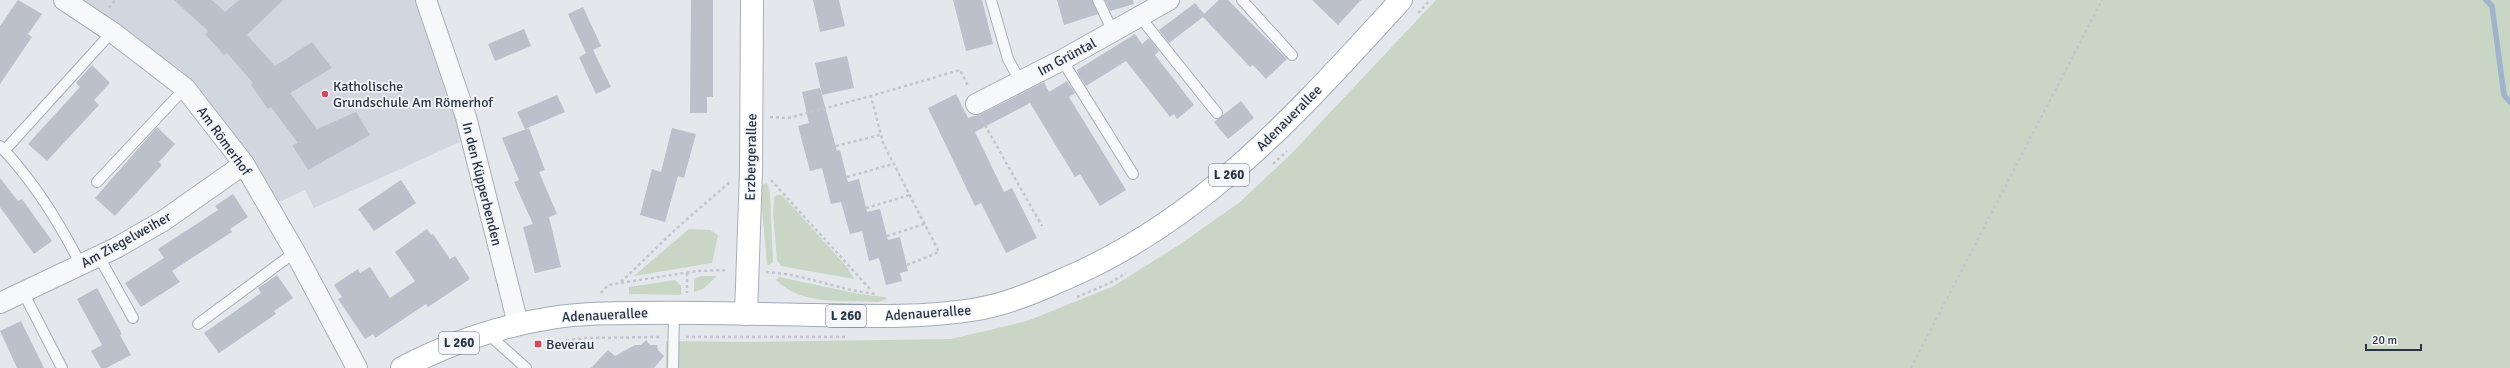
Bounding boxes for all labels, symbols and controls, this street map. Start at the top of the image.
street label: Im Grüntal [1035,34,1099,80]
place label: Katholische Grundschule Am Römerhof [333,78,494,111]
street label: Adenauerallee [1252,81,1326,155]
marker: Katholische Grundschule Am Römerhof [320,89,330,99]
street label: Am Römerhof [193,103,255,180]
street label: Erzbergerallee [742,113,760,201]
street label: In den Küpperbenden [458,120,506,248]
road number: L 260 [1209,164,1249,186]
street label: Am Ziegelweiher [78,208,175,272]
street label: Adenauerallee [884,302,972,324]
street label: Adenauerallee [561,304,649,326]
road number: L 260 [826,305,866,327]
scale bar [2366,326,2421,352]
road number: L 260 [439,332,479,354]
text: 20 m [2372,333,2397,348]
place label: Beverau [546,336,594,353]
marker: Beverau [533,339,543,349]

